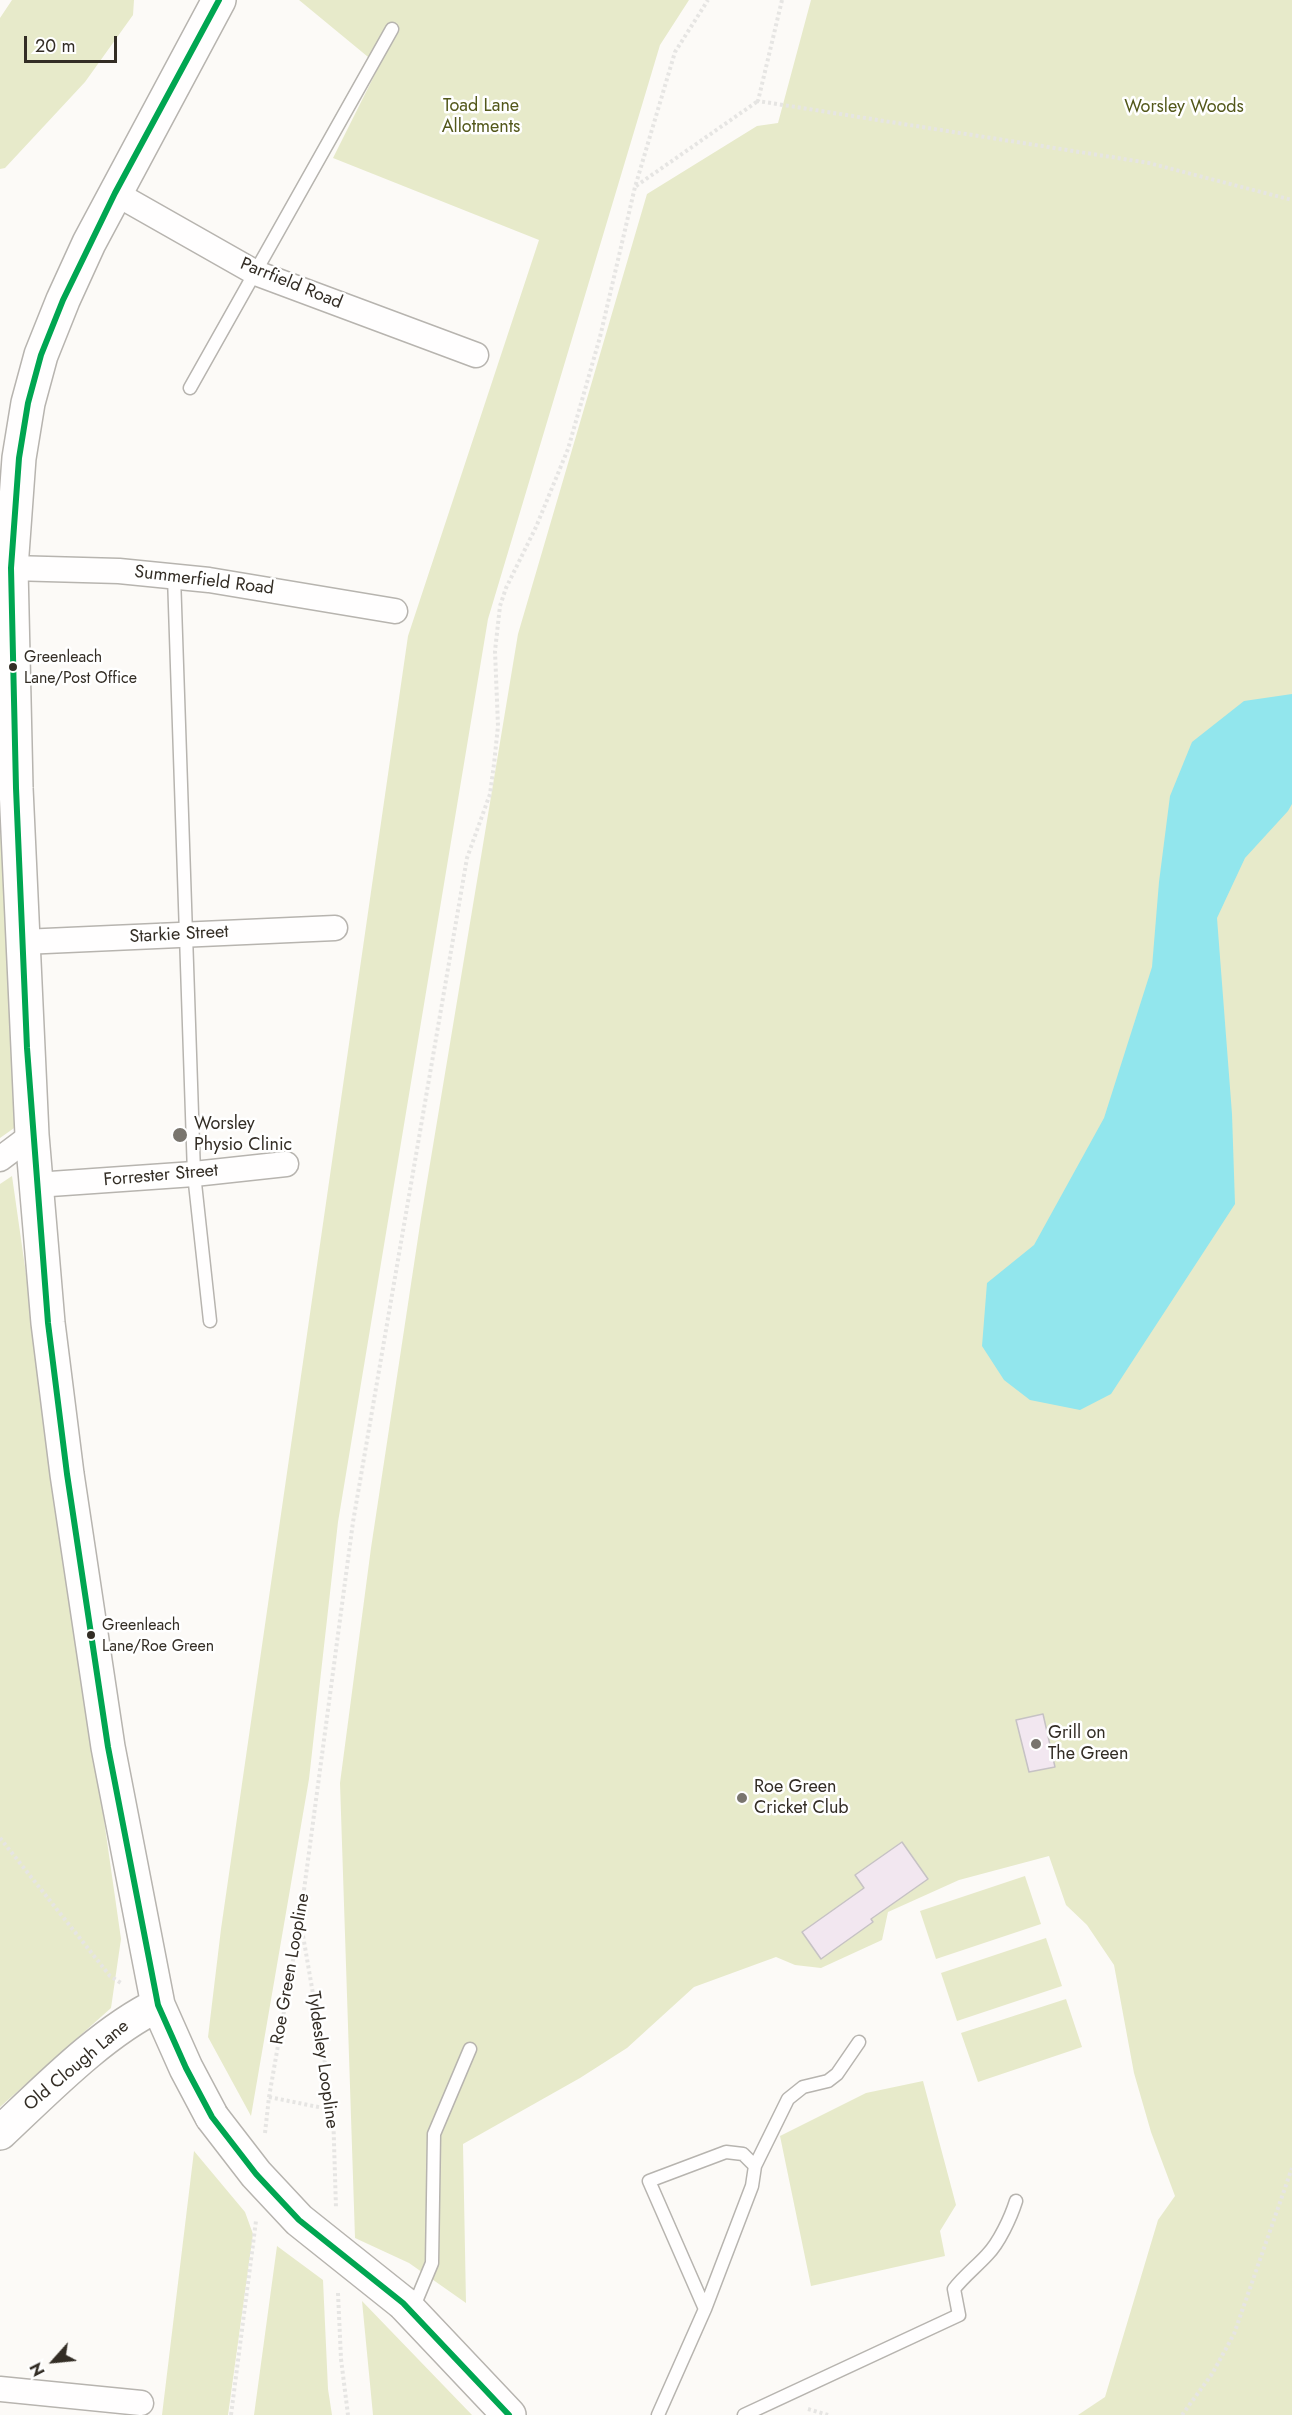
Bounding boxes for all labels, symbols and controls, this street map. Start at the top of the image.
scale bar [27,24,120,62]
text: 20 m [35,33,75,59]
park label: Toad Lane Allotments [442,96,520,138]
park label: Worsley Woods [1124,97,1244,119]
street label: Parrfield Road [237,254,345,314]
street label: Summerfield Road [133,562,275,600]
place label: Greenleach Lane/Post Office [24,648,137,686]
marker: Greenleach Lane/Post Office [7,661,19,673]
street label: Starkie Street [129,922,229,948]
place label: Worsley Physio Clinic [194,1114,292,1156]
marker: Worsley Physio Clinic [171,1126,189,1144]
street label: Forrester Street [103,1160,219,1192]
place label: Greenleach Lane/Roe Green [102,1616,214,1654]
marker: Greenleach Lane/Roe Green [85,1629,97,1641]
place label: Grill on The Green [1048,1723,1128,1766]
marker: Grill on The Green [1029,1737,1043,1751]
place label: Roe Green Cricket Club [754,1777,849,1820]
marker: Roe Green Cricket Club [735,1791,749,1805]
street label: Roe Green Loopline [267,1892,315,2046]
street label: Tyldesley Loopline [302,1990,342,2130]
street label: Old Clough Lane [20,2016,134,2116]
north arrow [24,2331,84,2391]
text: N [24,2359,51,2380]

